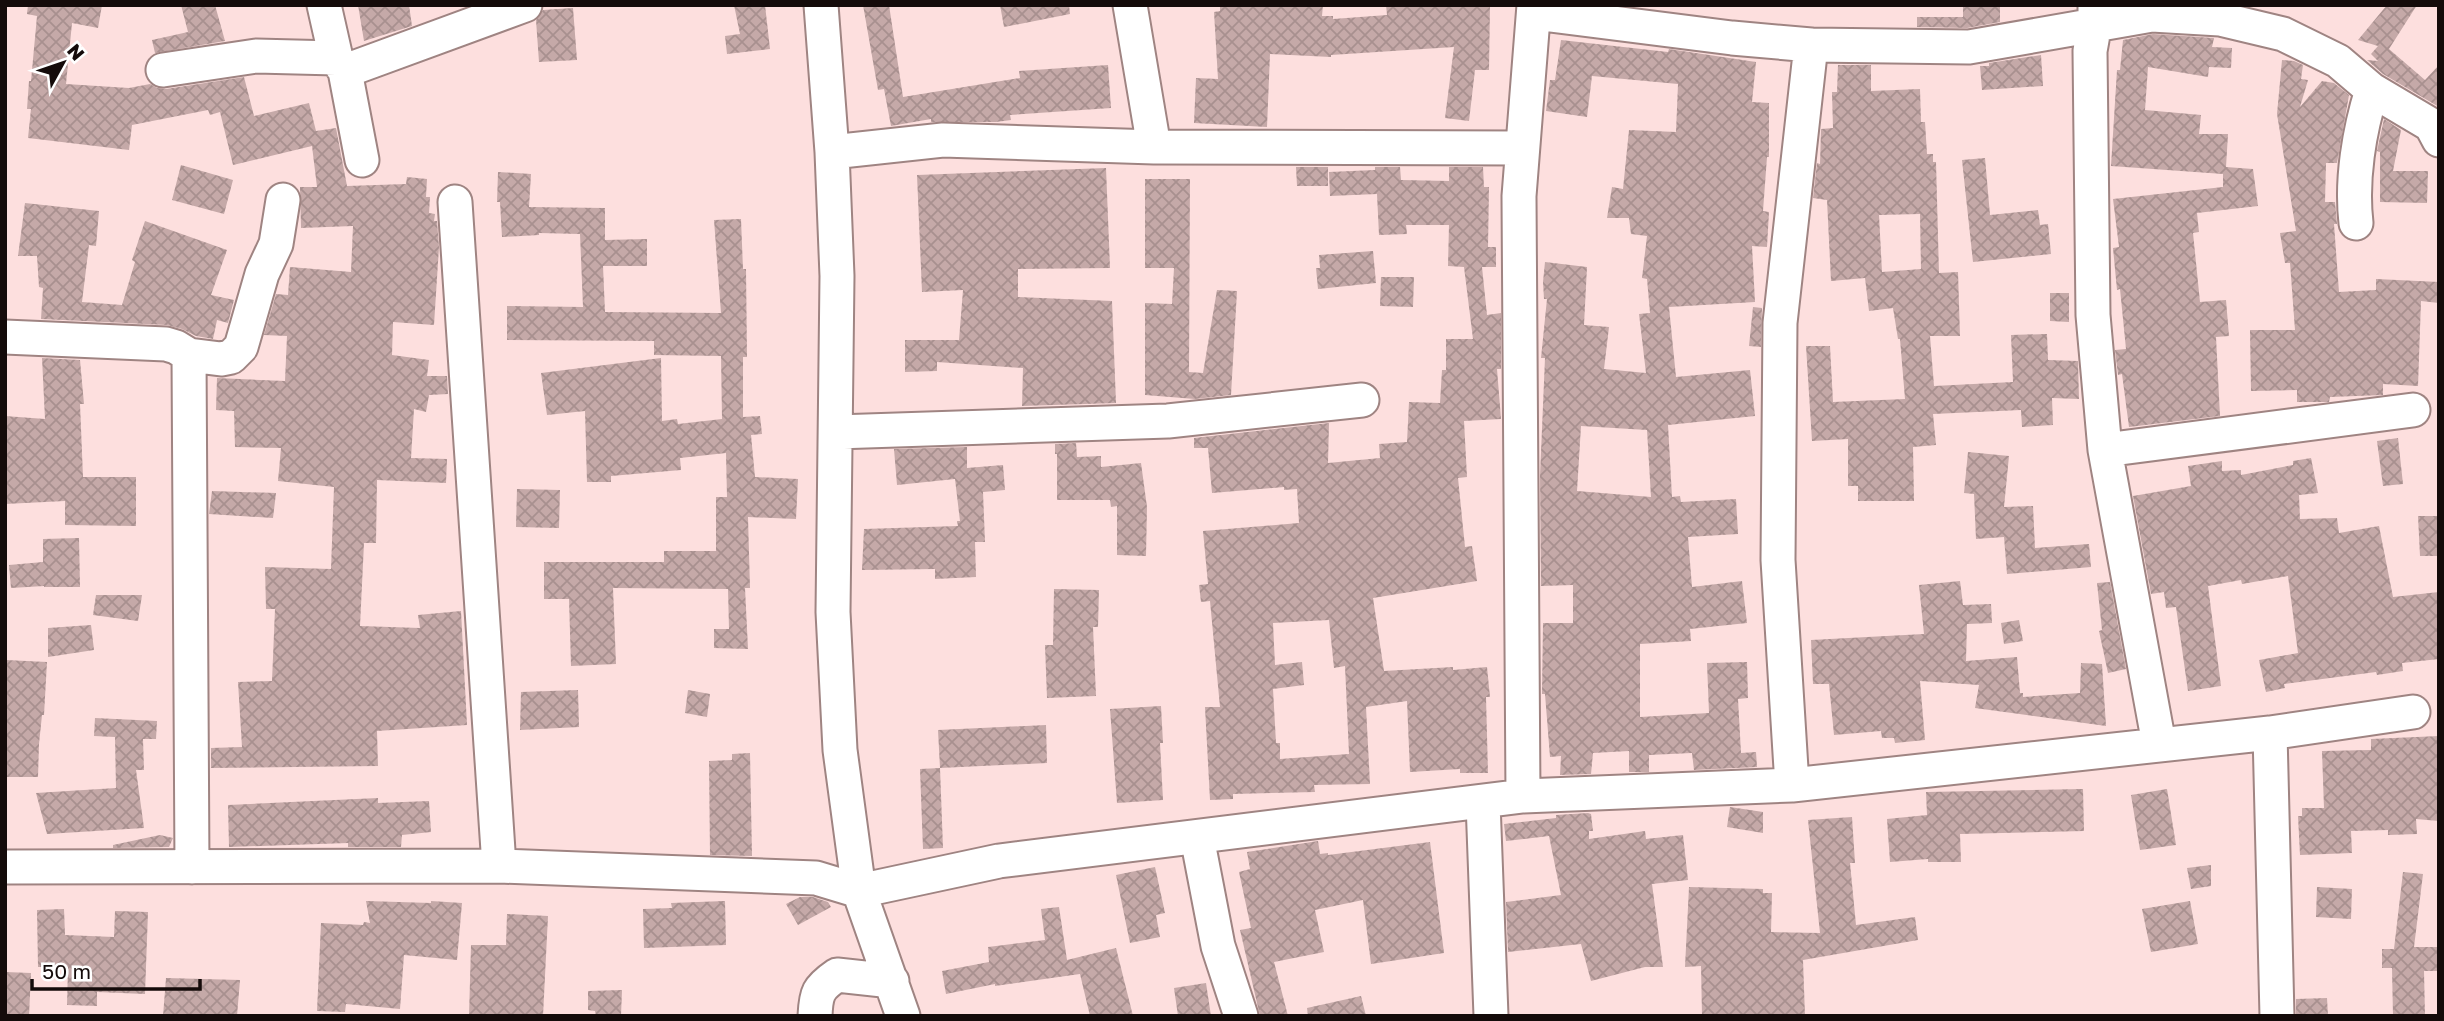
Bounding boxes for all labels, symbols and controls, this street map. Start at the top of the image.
north arrow [28,28,98,98]
text: N [63,39,90,65]
scale bar [32,948,200,992]
text: 50 m [42,958,91,984]

